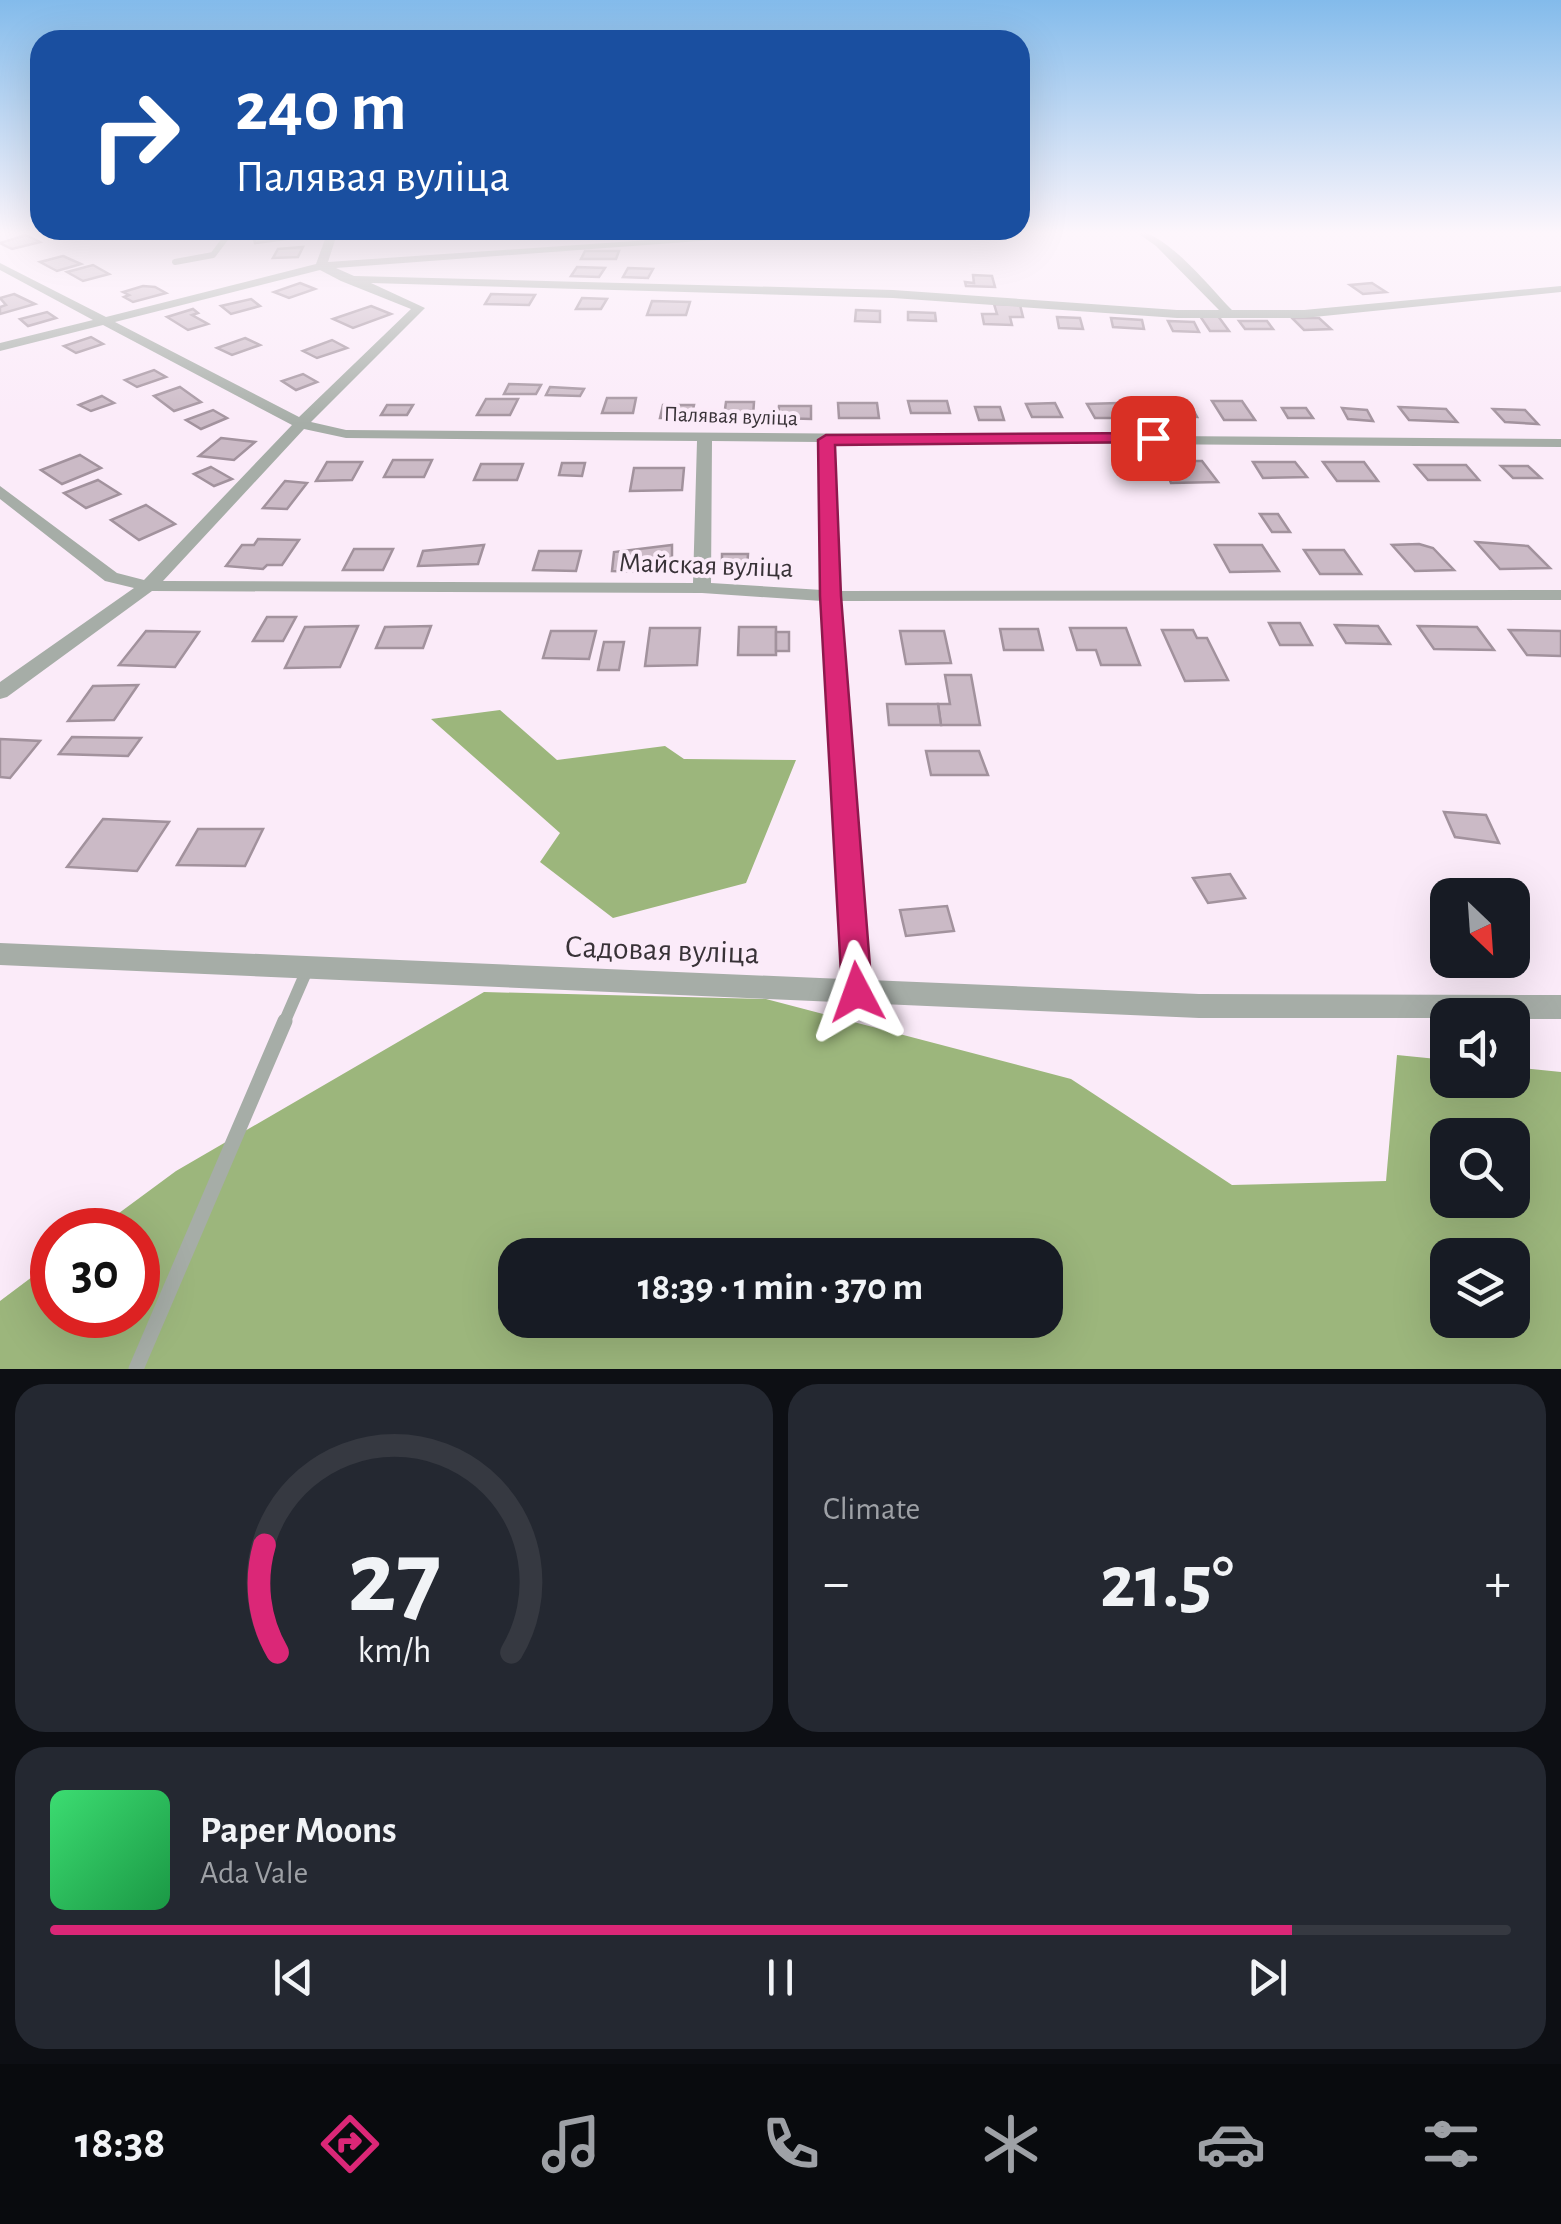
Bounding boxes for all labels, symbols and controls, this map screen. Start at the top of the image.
icon: right [70,70,200,200]
text: 240 m [235,73,407,143]
text: Палявая вуліца [235,155,510,200]
pin [1111,396,1196,481]
street label: Палявая вуліца [663,403,799,429]
icon: arrive [1126,411,1181,466]
street label: Майская вуліца [618,549,794,583]
north arrow [1430,878,1530,978]
map controls [1430,878,1530,1338]
street label: Садовая вуліца [564,931,760,969]
position arrow [805,940,909,1044]
button: sound [1430,998,1530,1098]
button: search [1430,1118,1530,1218]
speed limit sign: 30 [30,1208,160,1338]
button: layers [1430,1238,1530,1338]
text: 18:39 · 1 min · 370 m [638,1269,923,1307]
text: Climate [823,1493,920,1525]
text: 27 [347,1527,441,1631]
text: 21.5° [1100,1546,1234,1621]
text: − [823,1556,849,1611]
text: + [1485,1556,1511,1611]
text: km/h [357,1633,431,1669]
text: Paper Moons [200,1812,397,1850]
text: Ada Vale [200,1857,308,1889]
icon: previous [266,1950,321,2005]
icon: pause [753,1950,808,2005]
icon: next [1240,1950,1295,2005]
icon: directions [315,2109,385,2179]
icon: music [536,2109,606,2179]
icon: phone [756,2109,826,2179]
icon: climate [976,2109,1046,2179]
icon: car [1196,2109,1266,2179]
icon: filters [1416,2109,1486,2179]
text: 18:38 [75,2121,165,2166]

